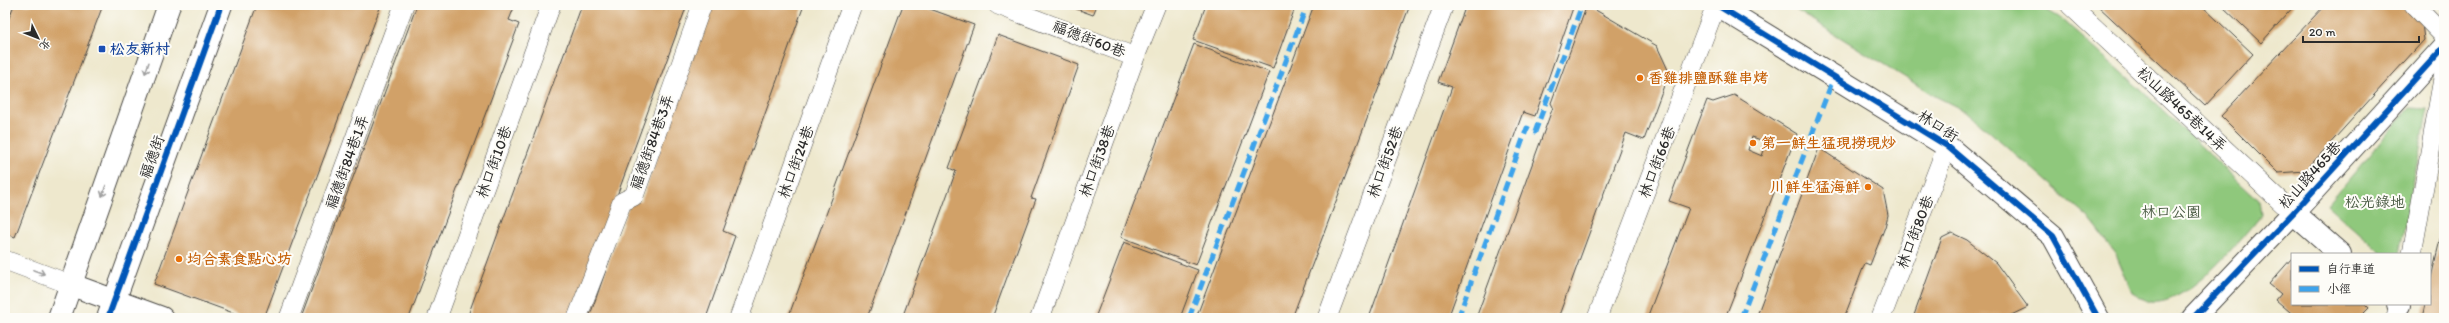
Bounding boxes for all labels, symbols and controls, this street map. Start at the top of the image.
street label: 福德街60巷 [1050,17,1128,61]
north arrow [18,18,58,58]
scale bar [2303,18,2419,44]
text: 20 m [2309,25,2336,39]
text: 北 [36,36,53,53]
place label: 松友新村 [110,40,170,58]
marker: 松友新村 [97,44,107,54]
one-way arrow [143,62,150,75]
street label: 松山路465巷14弄 [2134,63,2230,155]
place label: 香雞排鹽酥雞串烤 [1648,69,1769,87]
marker: 香雞排鹽酥雞串烤 [1635,73,1645,83]
street label: 福德街84巷3弄 [626,92,678,192]
street label: 林口街 [1914,106,1962,146]
street label: 福德街84巷1弄 [322,112,372,212]
street label: 林口街38巷 [1075,122,1119,200]
street label: 林口街10巷 [473,123,515,201]
street label: 林口街24巷 [774,123,818,201]
street label: 林口街52巷 [1364,123,1406,201]
street label: 林口街66巷 [1635,123,1679,201]
street label: 福德街 [136,133,168,181]
place label: 第一鮮生猛現撈現炒 [1761,134,1896,152]
street label: 松山路465巷 [2275,137,2345,213]
marker: 第一鮮生猛現撈現炒 [1748,138,1758,148]
place label: 川鮮生猛海鮮 [1770,178,1861,196]
marker: 川鮮生猛海鮮 [1863,182,1873,192]
one-way arrow [100,185,108,197]
street label: 林口街80巷 [1893,193,1937,271]
park label: 松光錄地 [2345,193,2405,211]
park label: 林口公園 [2141,203,2201,221]
place label: 均合素食點心坊 [187,250,292,268]
legend [2291,253,2431,305]
marker: 均合素食點心坊 [174,254,184,264]
text: 自行車道 [2327,262,2375,276]
one-way arrow [32,269,44,277]
text: 小徑 [2327,282,2351,296]

